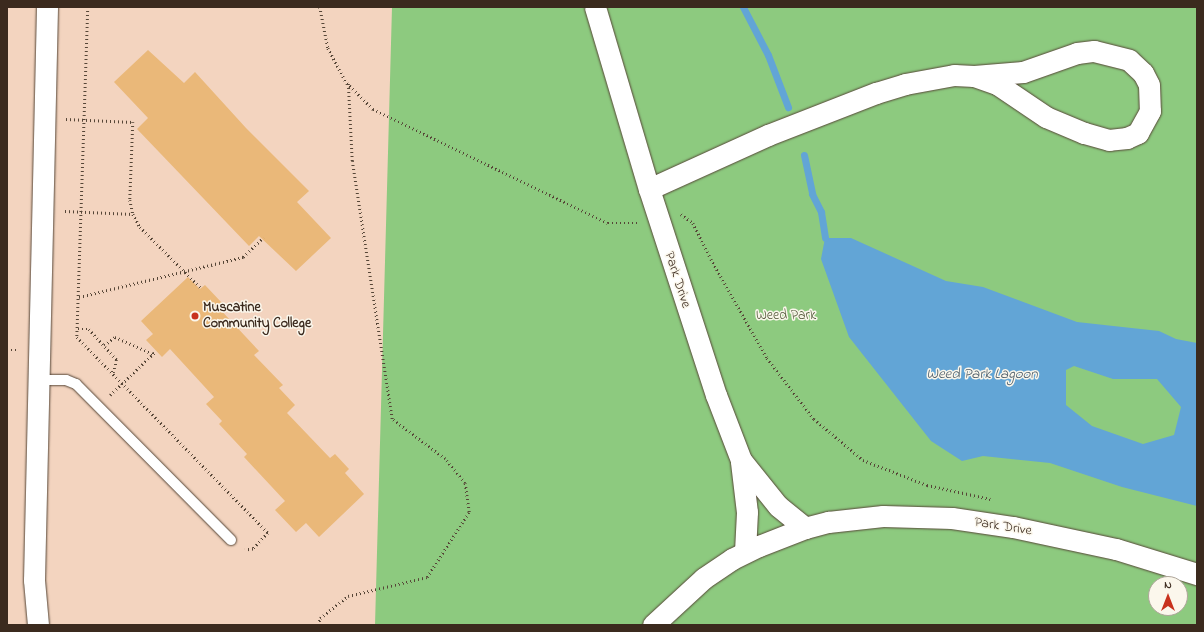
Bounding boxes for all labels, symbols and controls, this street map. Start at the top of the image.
street label: Park Drive [660,250,694,310]
place label: Muscatine Community College [203,300,311,332]
park label: Weed Park [756,308,816,324]
marker: Muscatine Community College [190,311,200,321]
water label: Weed Park Lagoon [926,366,1038,384]
street label: Park Drive [973,514,1033,540]
north arrow [1148,576,1188,616]
text: N [1164,577,1172,593]

